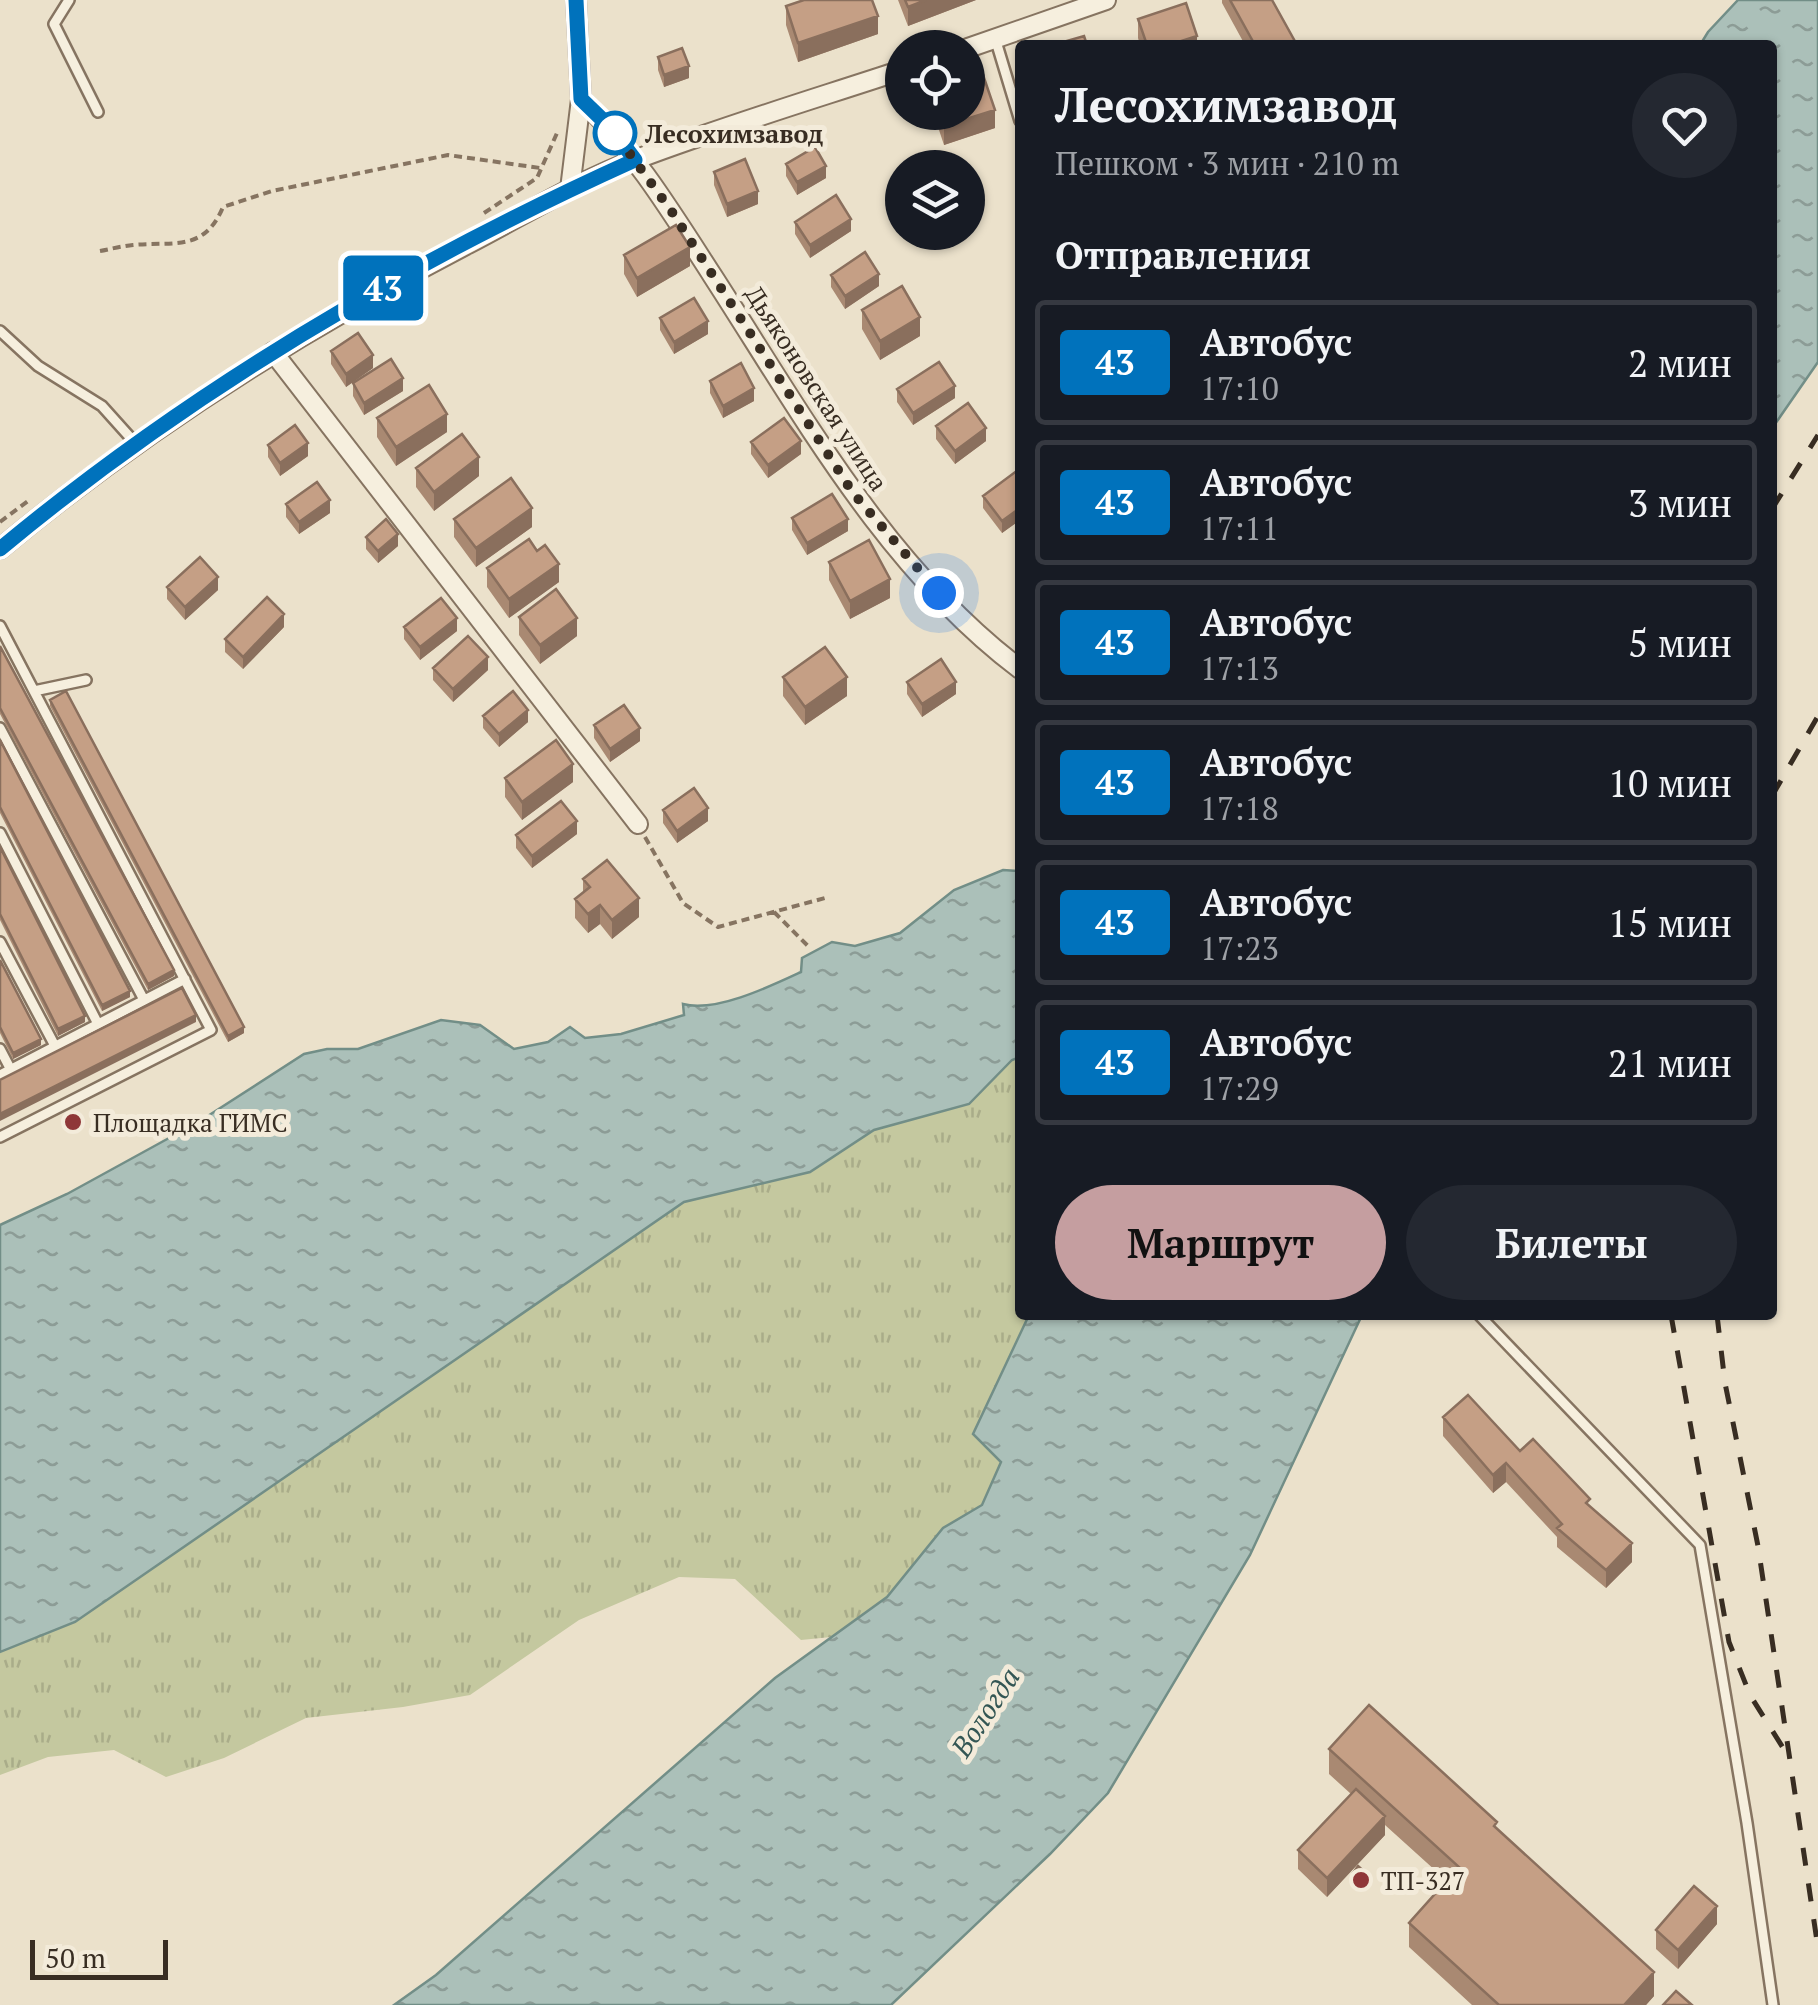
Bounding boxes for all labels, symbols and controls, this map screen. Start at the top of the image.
map controls [885,30,985,250]
button: locate [885,30,985,130]
text: Лесохимзавод [1055,72,1397,136]
button: heart [1632,73,1737,178]
marker: Лесохимзавод [594,112,636,154]
place label: Лесохимзавод [644,117,823,150]
text: Пешком · 3 мин · 210 m [1055,142,1399,184]
button: layers [885,150,985,250]
text: Отправления [1055,230,1311,280]
line badge: 43 [338,256,428,320]
text: 43 [363,265,403,311]
street label: Дьяконовская улица [738,279,896,497]
text: Автобус [1200,317,1352,367]
text: 2 мин [1628,338,1732,388]
text: 43 [1095,339,1135,385]
text: 17:10 [1200,367,1279,409]
text: Автобус [1200,457,1352,507]
text: 3 мин [1628,478,1732,528]
text: 43 [1095,479,1135,525]
text: 17:11 [1200,507,1279,549]
your location [914,568,964,618]
text: Автобус [1200,597,1352,647]
text: 5 мин [1628,618,1732,668]
text: 43 [1095,619,1135,665]
text: 17:13 [1200,647,1279,689]
text: Автобус [1200,737,1352,787]
text: 10 мин [1608,758,1732,808]
text: 43 [1095,759,1135,805]
text: 17:18 [1200,787,1279,829]
text: Автобус [1200,877,1352,927]
text: 15 мин [1608,898,1732,948]
text: 43 [1095,899,1135,945]
text: 17:23 [1200,927,1279,969]
text: Автобус [1200,1017,1352,1067]
text: 21 мин [1608,1038,1732,1088]
text: 43 [1095,1039,1135,1085]
text: 17:29 [1200,1067,1279,1109]
place label: Площадка ГИМС [93,1106,288,1139]
marker: Площадка ГИМС [62,1111,84,1133]
button: Маршрут [1055,1185,1386,1300]
button: Билеты [1406,1185,1737,1300]
water label: Вологда [942,1660,1028,1764]
place label: ТП-327 [1381,1864,1465,1897]
marker: ТП-327 [1350,1869,1372,1891]
scale bar [30,1935,168,1980]
text: 50 m [45,1939,106,1976]

